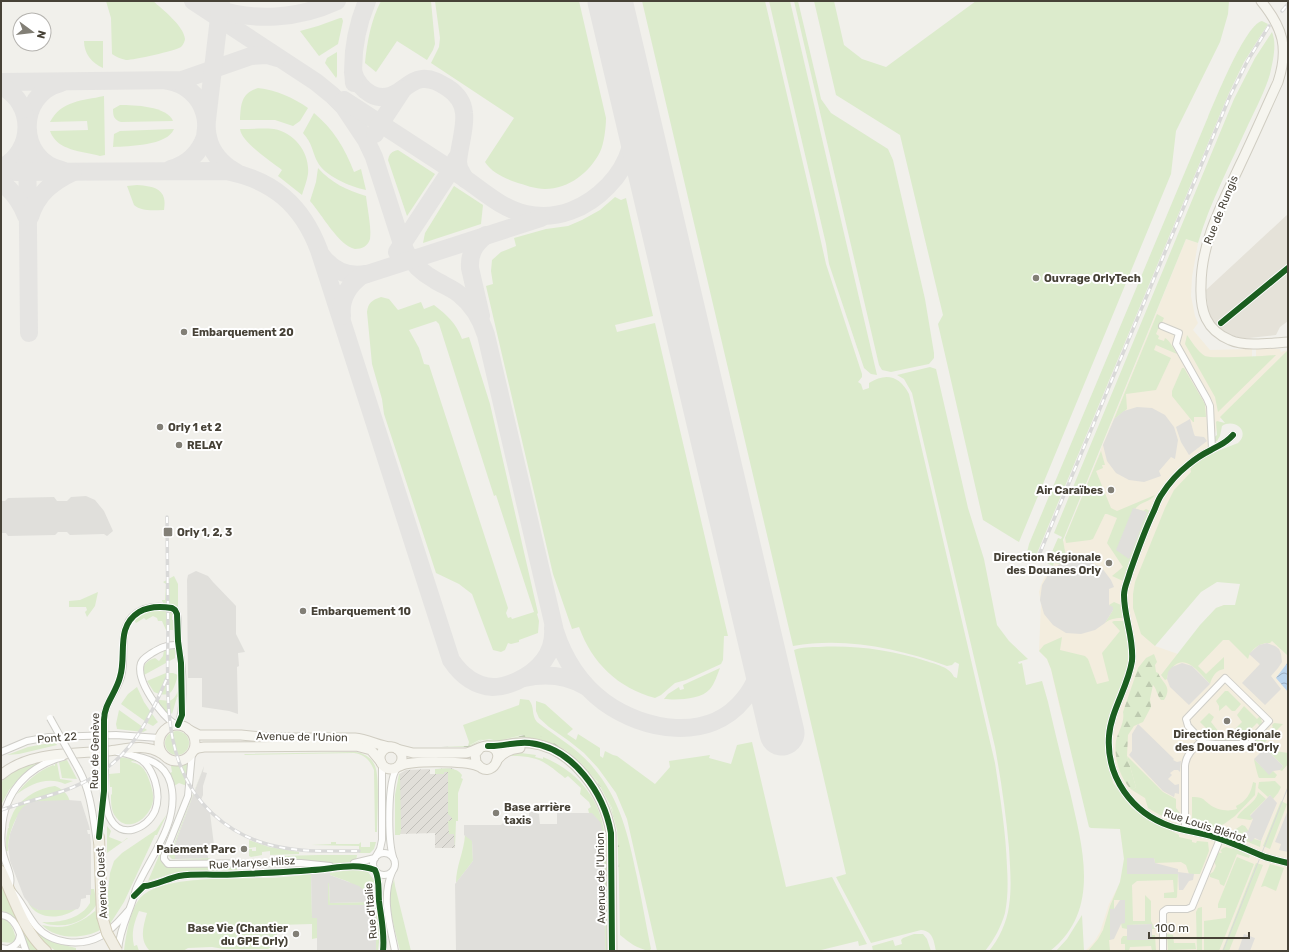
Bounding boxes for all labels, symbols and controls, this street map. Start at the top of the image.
north arrow [12,12,52,52]
text: N [34,29,48,40]
street label: Rue de Rungis [1201,173,1241,246]
place label: Ouvrage OrlyTech [1044,272,1141,285]
marker: Ouvrage OrlyTech [1031,273,1041,283]
place label: Embarquement 20 [192,326,294,339]
marker: Embarquement 20 [179,327,189,337]
place label: Orly 1 et 2 [168,421,222,434]
marker: Orly 1 et 2 [155,422,165,432]
place label: RELAY [187,439,223,452]
marker: RELAY [174,440,184,450]
place label: Air Caraïbes [1036,484,1103,497]
marker: Air Caraïbes [1106,485,1116,495]
marker: Orly 1, 2, 3 [162,526,174,538]
place label: Orly 1, 2, 3 [177,526,232,539]
place label: Direction Régionale des Douanes Orly [993,551,1101,577]
marker: Direction Régionale des Douanes Orly [1104,558,1114,568]
place label: Embarquement 10 [311,605,411,618]
marker: Embarquement 10 [298,606,308,616]
street label: Rue de Genève [88,713,102,789]
marker: Direction Régionale des Douanes d'Orly [1222,716,1232,726]
place label: Direction Régionale des Douanes d'Orly [1173,728,1281,754]
street label: Pont 22 [37,730,77,746]
street label: Avenue de l'Union [256,730,348,744]
place label: Base arrière taxis [504,801,571,827]
street label: Rue Louis Blériot [1162,806,1249,846]
marker: Base arrière taxis [491,808,501,818]
street label: Avenue de l'Union [594,832,608,924]
place label: Paiement Parc [156,843,236,856]
marker: Paiement Parc [239,844,249,854]
street label: Avenue Ouest [94,846,110,919]
street label: Rue Maryse Hilsz [209,854,296,872]
street label: Rue d'Italie [362,882,380,940]
scale bar [1149,914,1249,940]
text: 100 m [1155,921,1189,935]
place label: Base Vie (Chantier du GPE Orly) [187,922,288,948]
marker: Base Vie (Chantier du GPE Orly) [291,929,301,939]

